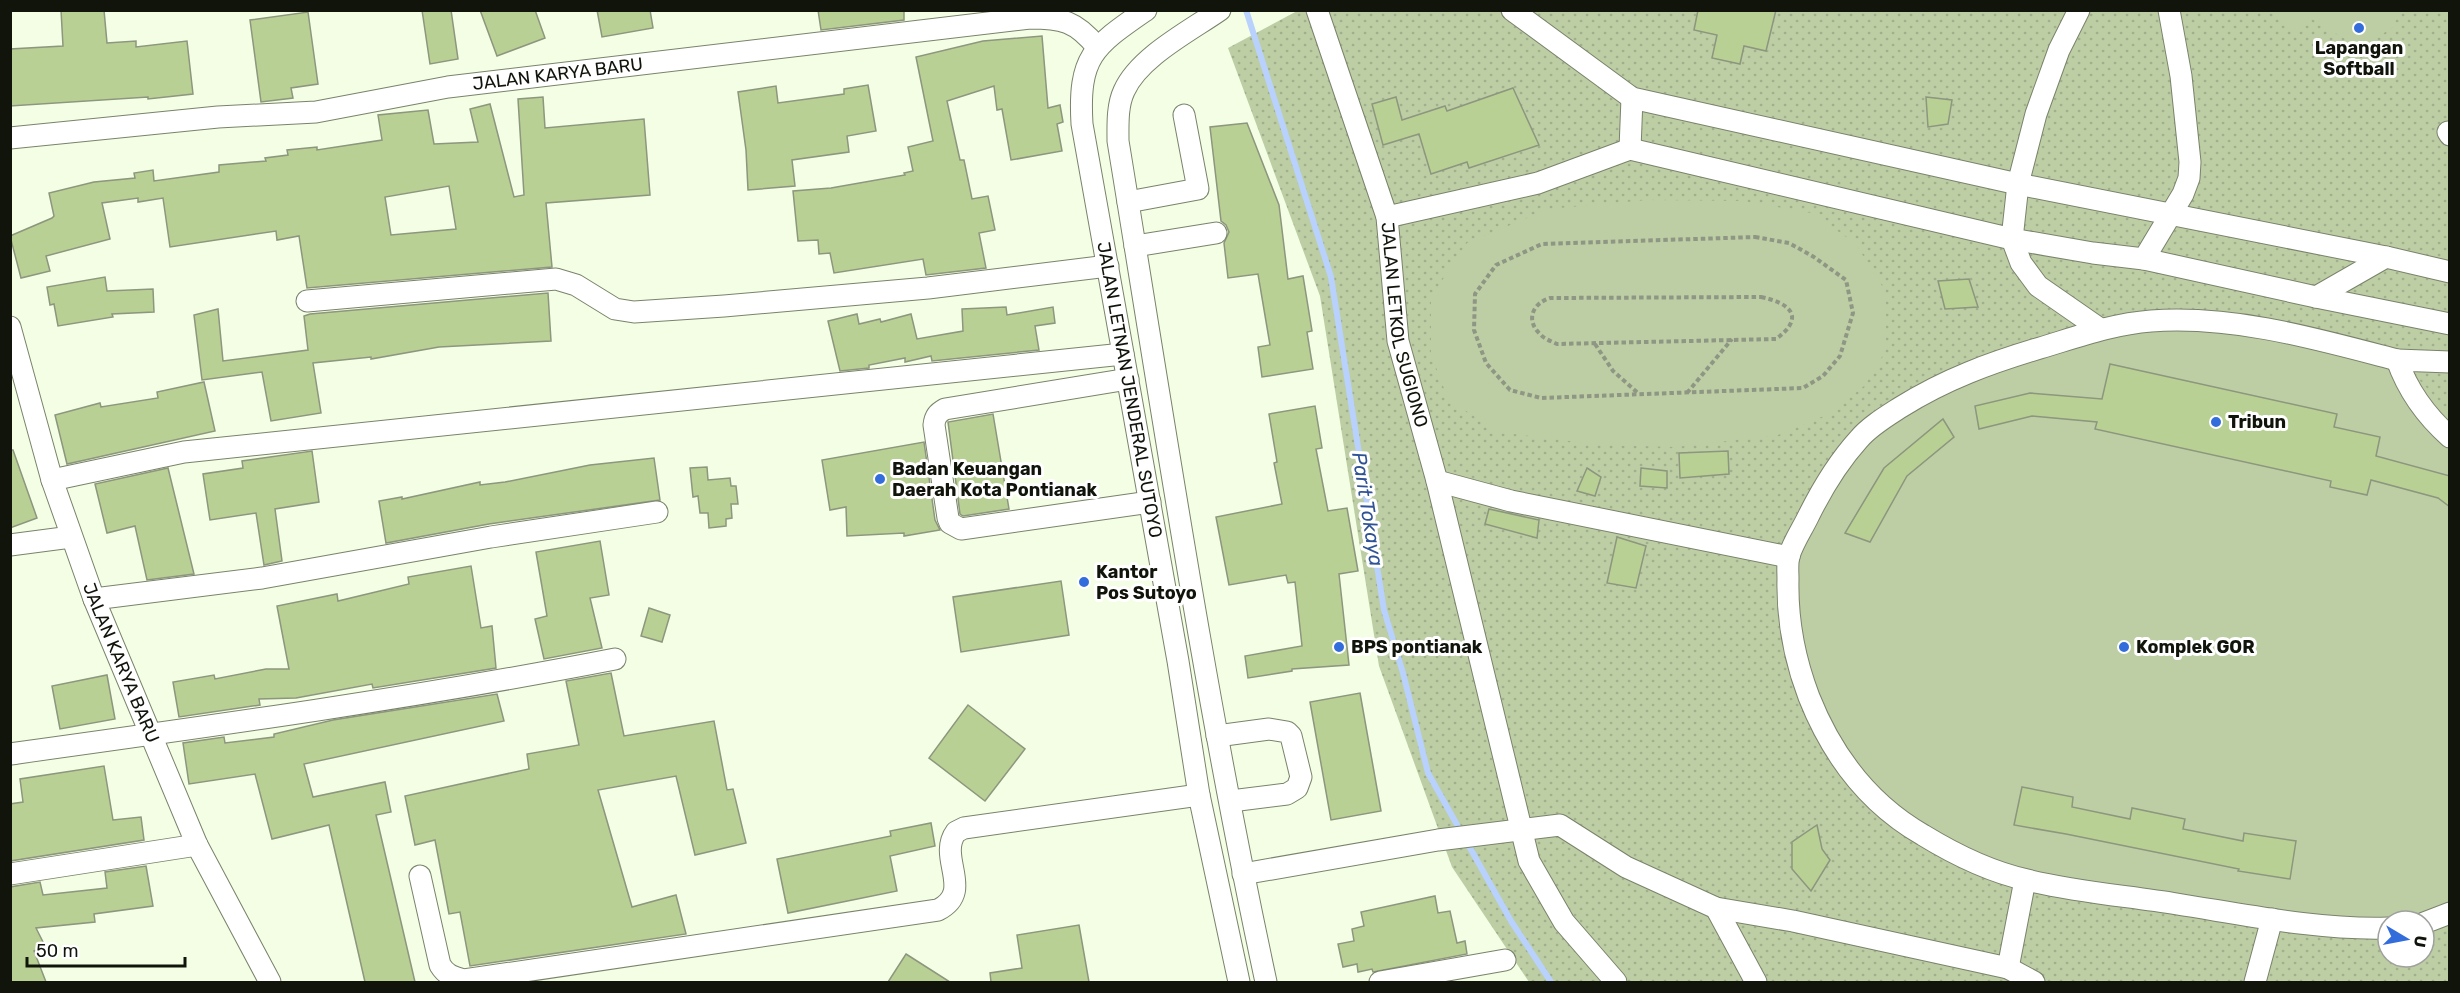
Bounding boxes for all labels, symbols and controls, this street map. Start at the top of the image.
marker: Lapangan Softball [2352,21,2366,35]
place label: Lapangan Softball [2315,37,2403,80]
street label: JALAN KARYA BARU [471,53,644,95]
street label: JALAN LETKOL SUGIONO [1377,221,1433,430]
street label: JALAN LETNAN JENDERAL SUTOYO [1092,240,1167,540]
place label: Tribun [2228,411,2286,433]
marker: Tribun [2209,415,2223,429]
water label: Parit Tokaya [1347,450,1389,568]
place label: Badan Keuangan Daerah Kota Pontianak [892,458,1097,501]
marker: Badan Keuangan Daerah Kota Pontianak [873,472,887,486]
place label: Kantor Pos Sutoyo [1096,561,1197,604]
marker: Kantor Pos Sutoyo [1077,575,1091,589]
street label: JALAN KARYA BARU [78,580,164,746]
place label: BPS pontianak [1351,636,1483,658]
place label: Komplek GOR [2136,636,2255,658]
marker: BPS pontianak [1332,640,1346,654]
marker: Komplek GOR [2117,640,2131,654]
north arrow [2376,909,2436,969]
scale bar [27,930,184,968]
text: U [2410,934,2431,949]
text: 50 m [36,940,79,962]

